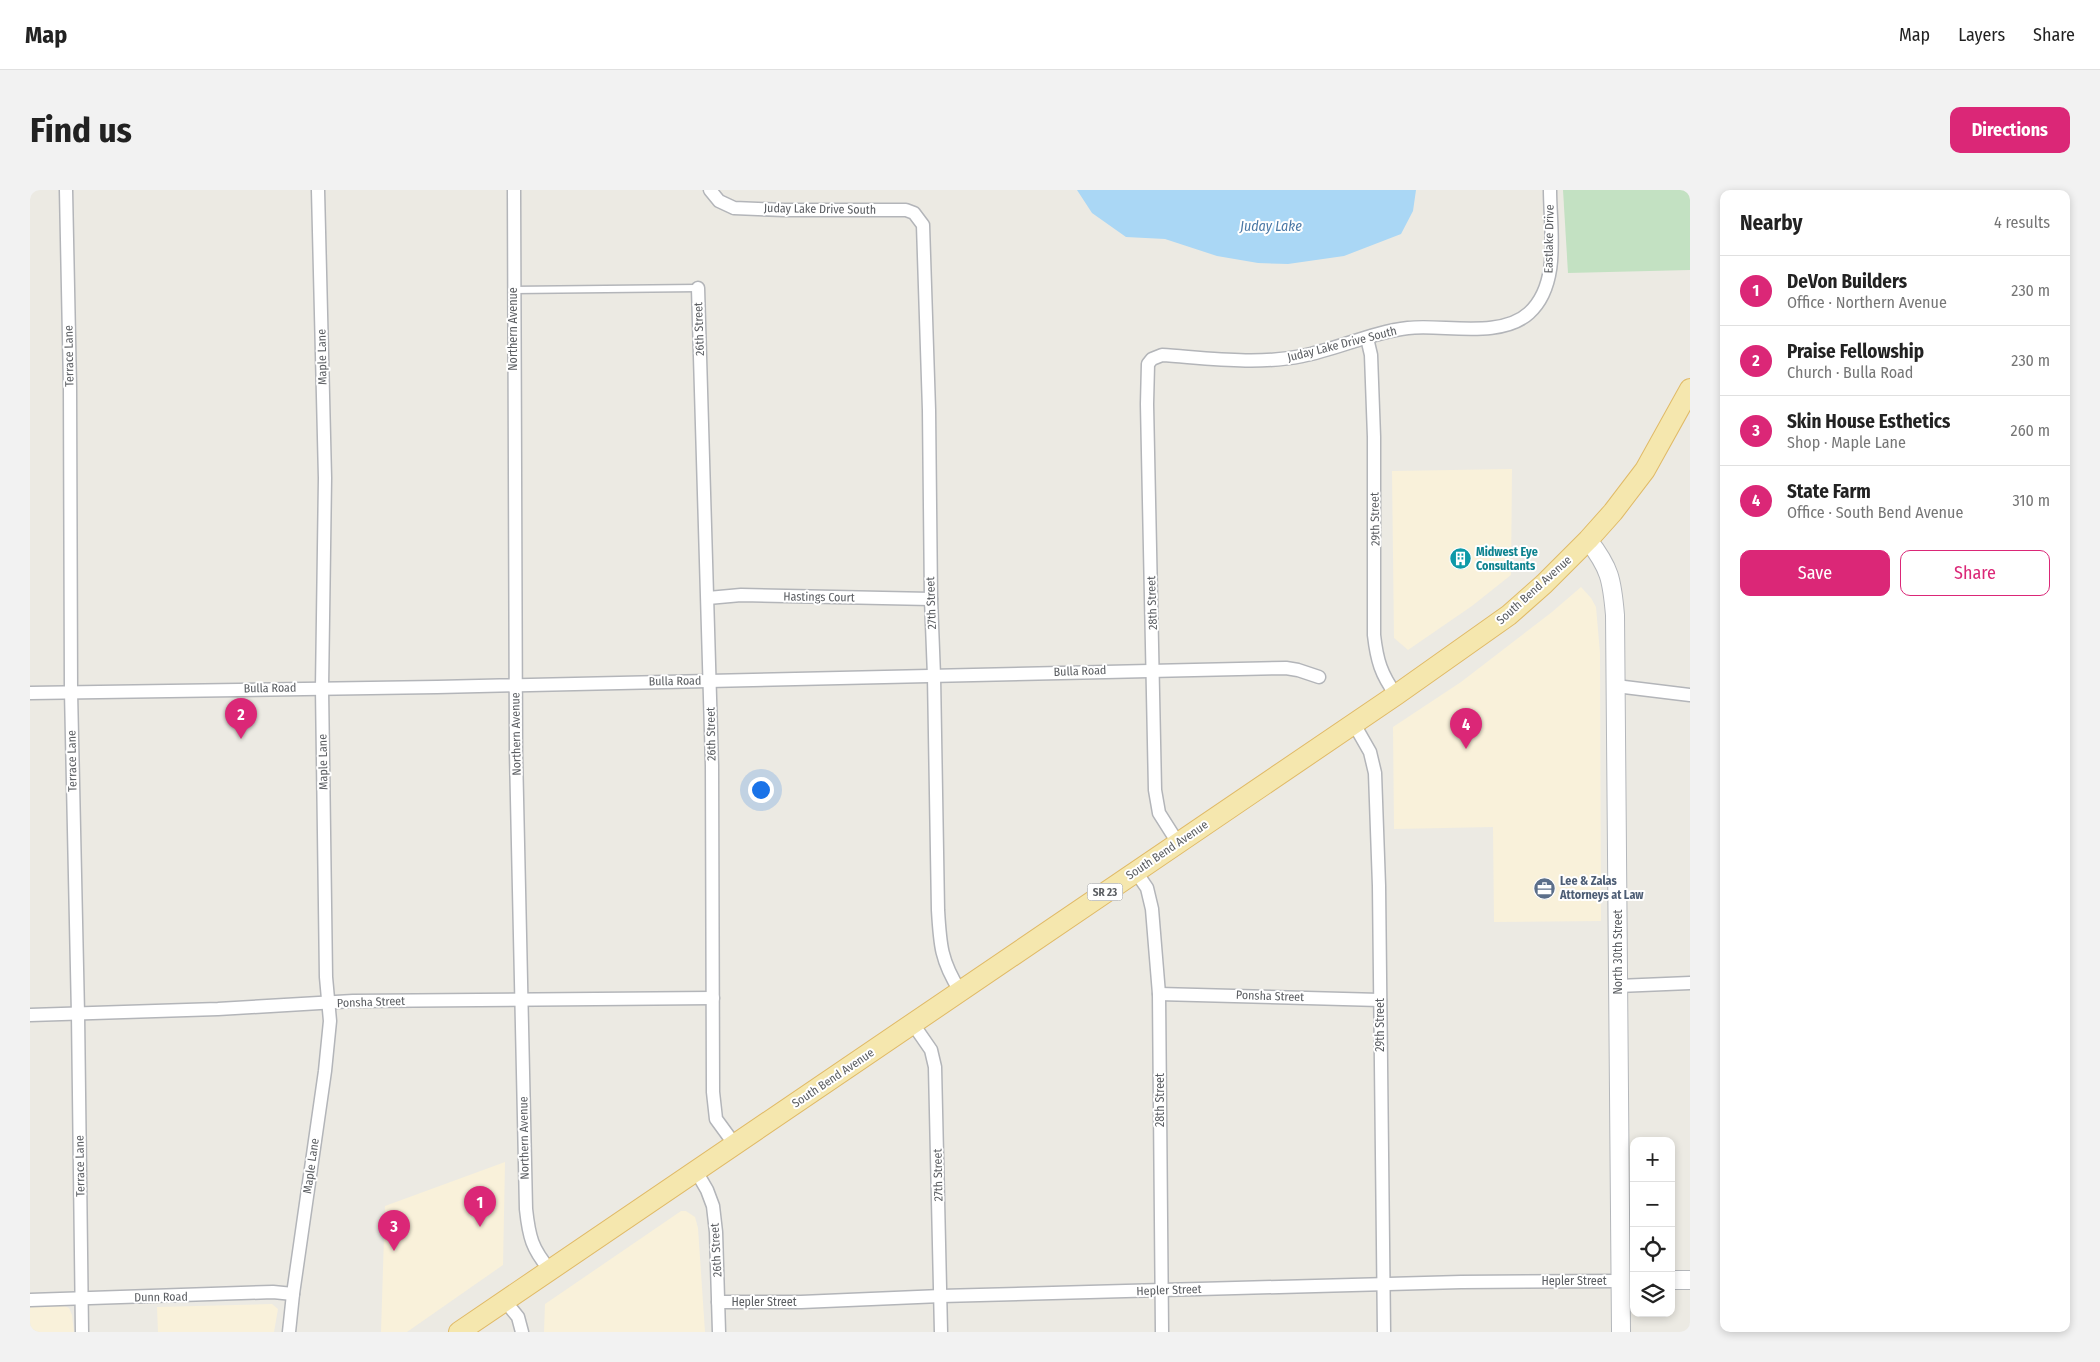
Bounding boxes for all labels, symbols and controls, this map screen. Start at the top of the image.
text: Map [25,21,67,49]
text: Map [1899,24,1930,46]
text: Layers [1958,24,2005,46]
text: Share [2033,24,2075,46]
button: Directions [1950,107,2070,153]
text: Find us [30,109,132,151]
street label: Juday Lake Drive South [764,201,876,217]
street label: Eastlake Drive [1541,204,1557,274]
text: Nearby [1740,210,1802,236]
text: 4 results [1994,213,2050,232]
water label: Juday Lake [1239,218,1302,235]
text: DeVon Builders [1787,270,1907,293]
text: 1 [1753,281,1759,300]
text: 230 m [2011,281,2050,300]
street label: Northern Avenue [506,287,520,371]
text: Office · Northern Avenue [1787,293,1947,312]
street label: 26th Street [691,302,707,356]
street label: Juday Lake Drive South [1286,324,1398,364]
street label: Terrace Lane [61,325,77,387]
street label: Maple Lane [315,329,329,385]
text: Praise Fellowship [1787,340,1924,363]
text: 2 [1752,351,1760,370]
text: 230 m [2011,351,2050,370]
text: Church · Bulla Road [1787,363,1913,382]
text: Skin House Esthetics [1787,410,1950,433]
text: 3 [1752,421,1760,440]
text: 260 m [2011,421,2050,440]
text: Shop · Maple Lane [1787,433,1906,452]
text: State Farm [1787,480,1871,503]
text: 4 [1752,491,1760,510]
text: 310 m [2013,491,2050,510]
street label: 29th Street [1368,492,1382,546]
text: Office · South Bend Avenue [1787,503,1963,522]
place label: Midwest Eye Consultants [1476,545,1538,573]
building icon: Midwest Eye Consultants [1448,547,1472,571]
button: Save [1740,550,1890,596]
button: Share [1900,550,2050,596]
street label: South Bend Avenue [1494,553,1574,627]
street label: 27th Street [923,576,939,630]
street label: 28th Street [1144,576,1160,630]
street label: Hastings Court [783,589,855,605]
street label: Bulla Road [1053,663,1107,679]
street label: Bulla Road [649,674,701,688]
street label: Bulla Road [244,681,296,695]
street label: Northern Avenue [508,692,524,776]
pin: 2 [225,698,257,739]
street label: 26th Street [704,707,718,761]
pin: 4 [1450,708,1482,749]
street label: Terrace Lane [64,730,80,792]
street label: Maple Lane [316,734,330,790]
your location [748,777,774,803]
street label: South Bend Avenue [1123,817,1211,883]
place label: Lee & Zalas Attorneys at Law [1559,874,1644,902]
office icon: Lee & Zalas Attorneys at Law [1532,876,1556,900]
road number: SR 23 [1088,884,1122,900]
street label: North 30th Street [1611,909,1625,995]
street label: Ponsha Street [1236,988,1304,1004]
street label: Ponsha Street [337,994,405,1010]
street label: 29th Street [1373,998,1387,1052]
street label: South Bend Avenue [789,1045,877,1111]
street label: 28th Street [1153,1073,1167,1127]
street label: Northern Avenue [516,1096,532,1180]
street label: Terrace Lane [72,1135,88,1197]
street label: Maple Lane [300,1137,322,1195]
map controls [1630,1137,1675,1317]
button: + [1630,1137,1675,1182]
street label: 27th Street [931,1148,945,1201]
button: − [1630,1182,1675,1227]
pin: 1 [464,1186,496,1227]
pin: 3 [378,1210,410,1251]
street label: 26th Street [708,1223,724,1277]
button: locate [1630,1227,1675,1272]
button: layers [1630,1272,1675,1317]
street label: Hepler Street [1541,1274,1607,1288]
street label: Hepler Street [1136,1282,1202,1298]
street label: Dunn Road [134,1290,188,1304]
street label: Hepler Street [731,1295,797,1309]

